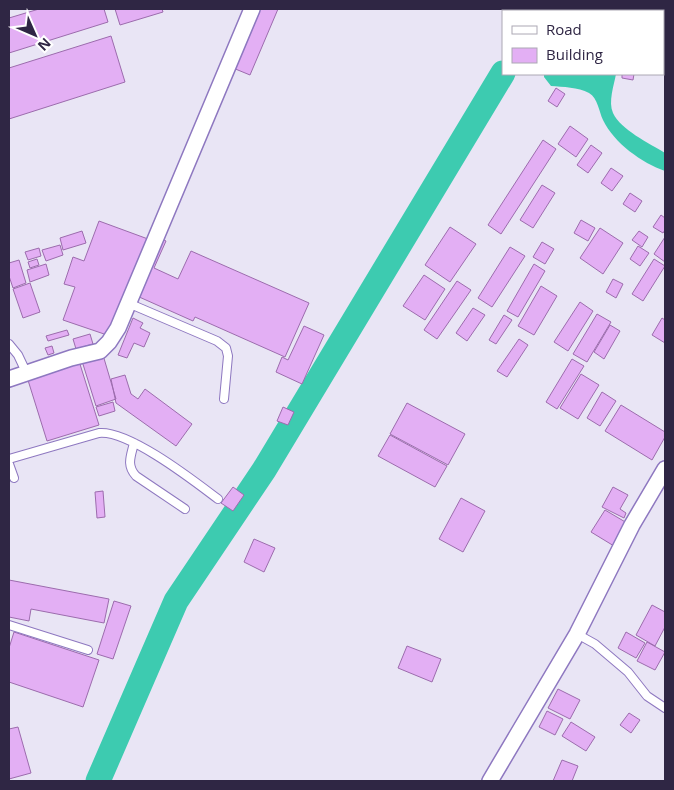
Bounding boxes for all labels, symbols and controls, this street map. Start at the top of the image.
north arrow [10,10,60,60]
legend [502,10,664,75]
text: Road [546,19,582,39]
text: N [34,34,55,55]
text: Building [546,44,603,64]

